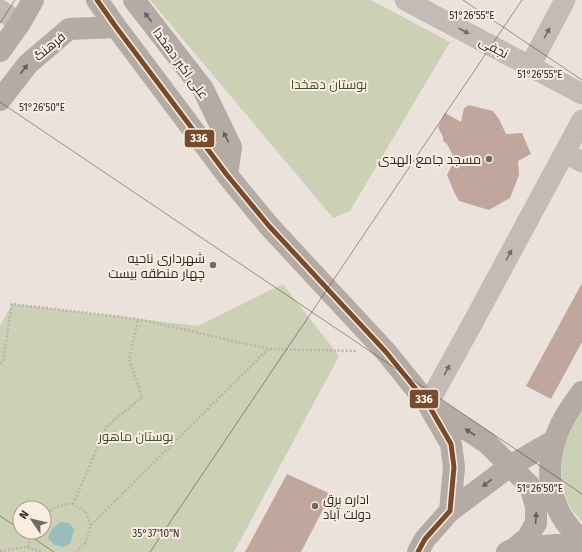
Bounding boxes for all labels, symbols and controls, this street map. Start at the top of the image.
text: 51°26'55"E [449,10,495,22]
one-way arrow [143,12,152,23]
street label: علی اکبر دهخدا [150,25,211,102]
one-way arrow [544,27,551,39]
one-way arrow [459,28,470,35]
street label: فرهنگ [30,29,68,64]
street label: نجفی [477,34,511,61]
one-way arrow [19,64,28,75]
text: 51°26'55"E [517,69,563,81]
park label: بوستان دهخدا [291,77,367,92]
text: 51°26'50"E [19,102,65,114]
line badge: 336 [184,129,215,148]
one-way arrow [223,131,229,143]
text: 336 [189,132,208,145]
place label: مسجد جامع الهدی [378,152,481,168]
marker: مسجد جامع الهدی [484,154,494,164]
one-way arrow [506,250,512,261]
place label: شهرداری ناحیه چهار منطقه بیست [108,251,205,283]
marker: شهرداری ناحیه چهار منطقه بیست [208,260,218,270]
one-way arrow [444,364,450,376]
line badge: 336 [409,389,439,409]
text: 336 [414,393,433,406]
one-way arrow [464,428,476,435]
park label: بوستان ماهور [98,429,173,444]
one-way arrow [481,479,492,488]
text: 51°26'50"E [517,483,563,495]
place label: اداره برق دولت آباد [323,492,371,522]
north arrow [12,500,52,540]
marker: اداره برق دولت آباد [310,501,320,511]
text: N [17,508,32,521]
one-way arrow [532,512,539,525]
text: 35°37'10"N [132,528,180,540]

